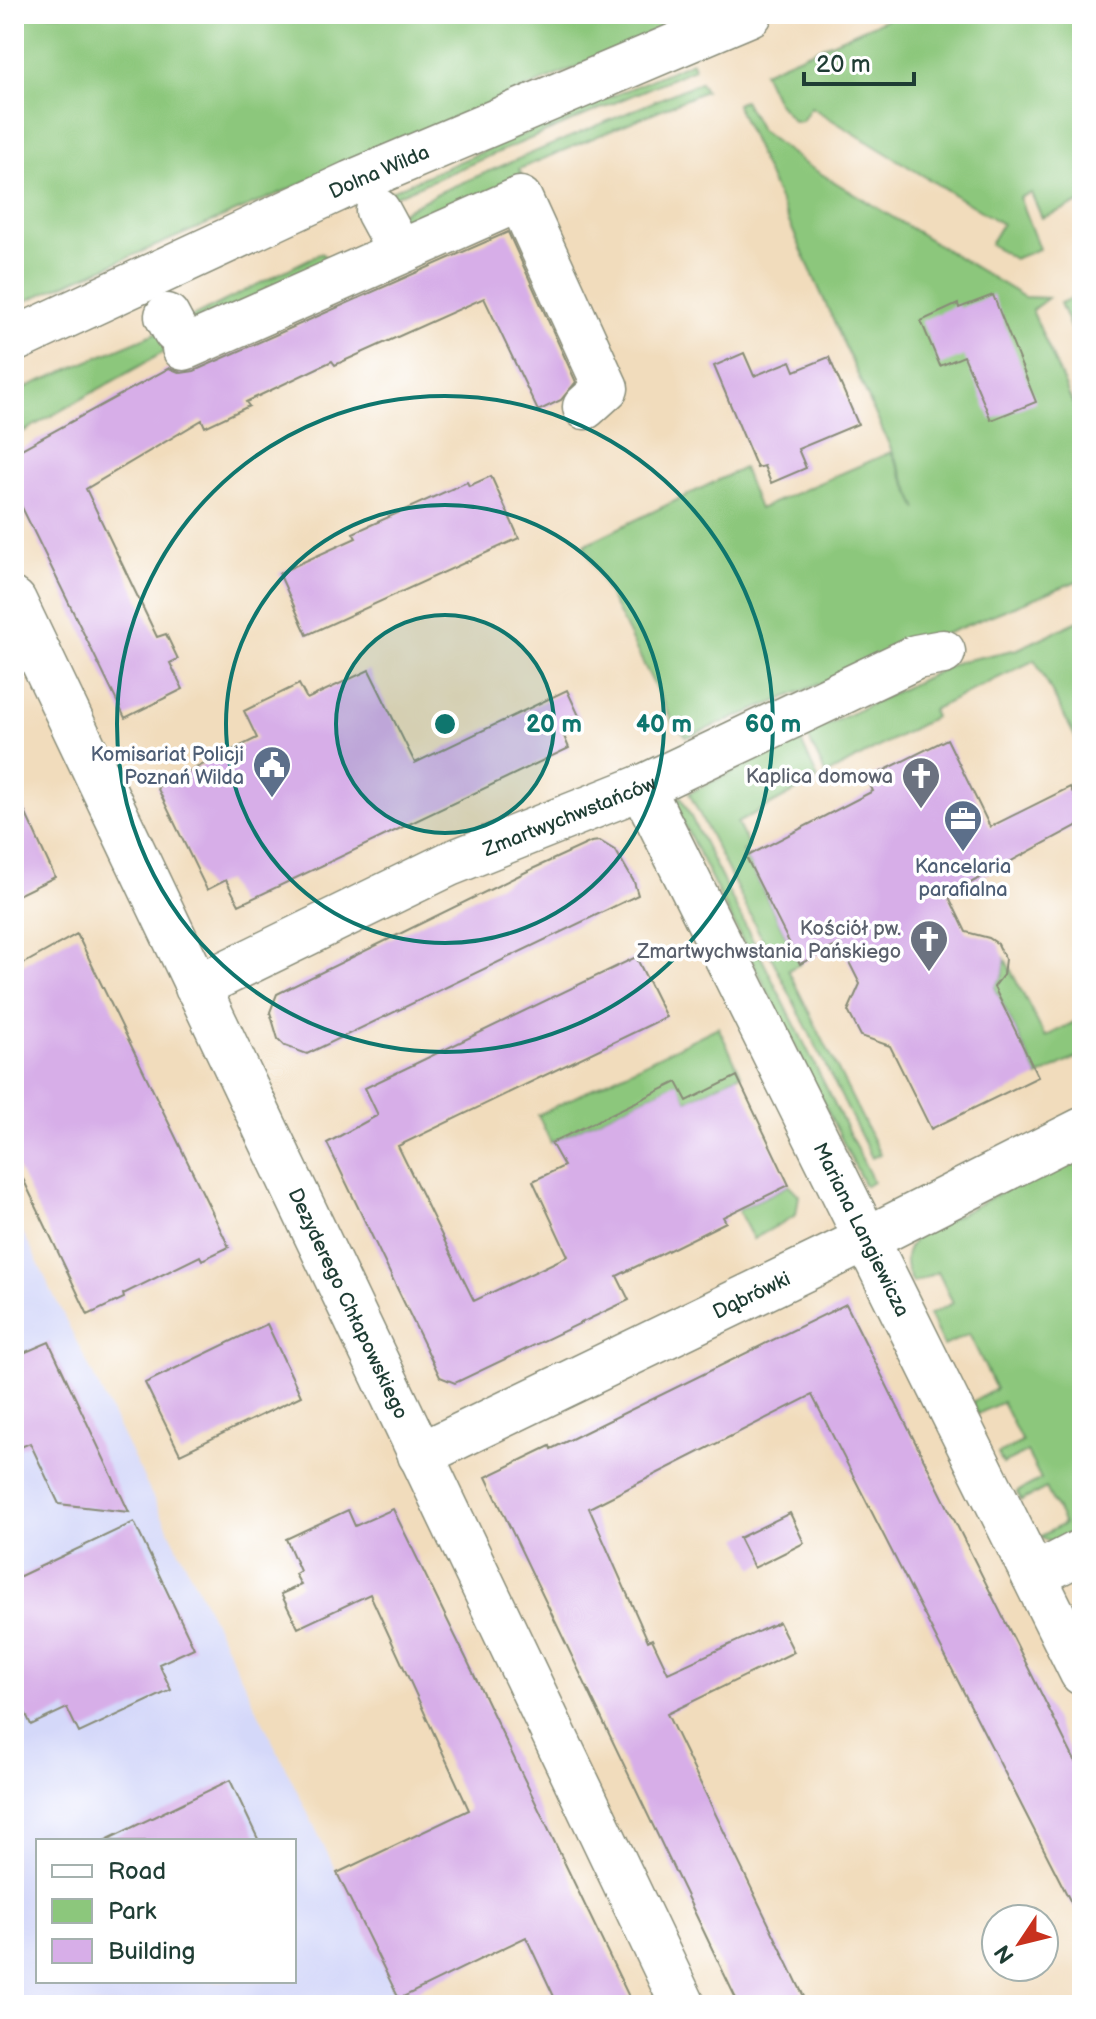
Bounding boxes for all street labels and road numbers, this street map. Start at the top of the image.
street label: Dolna Wilda [325,140,433,205]
street label: Zmartwychwstańców [479,771,661,863]
street label: Mariana Langiewicza [808,1139,914,1321]
street label: Dezyderego Chłapowskiego [283,1184,413,1423]
street label: Dąbrówki [709,1267,794,1325]

